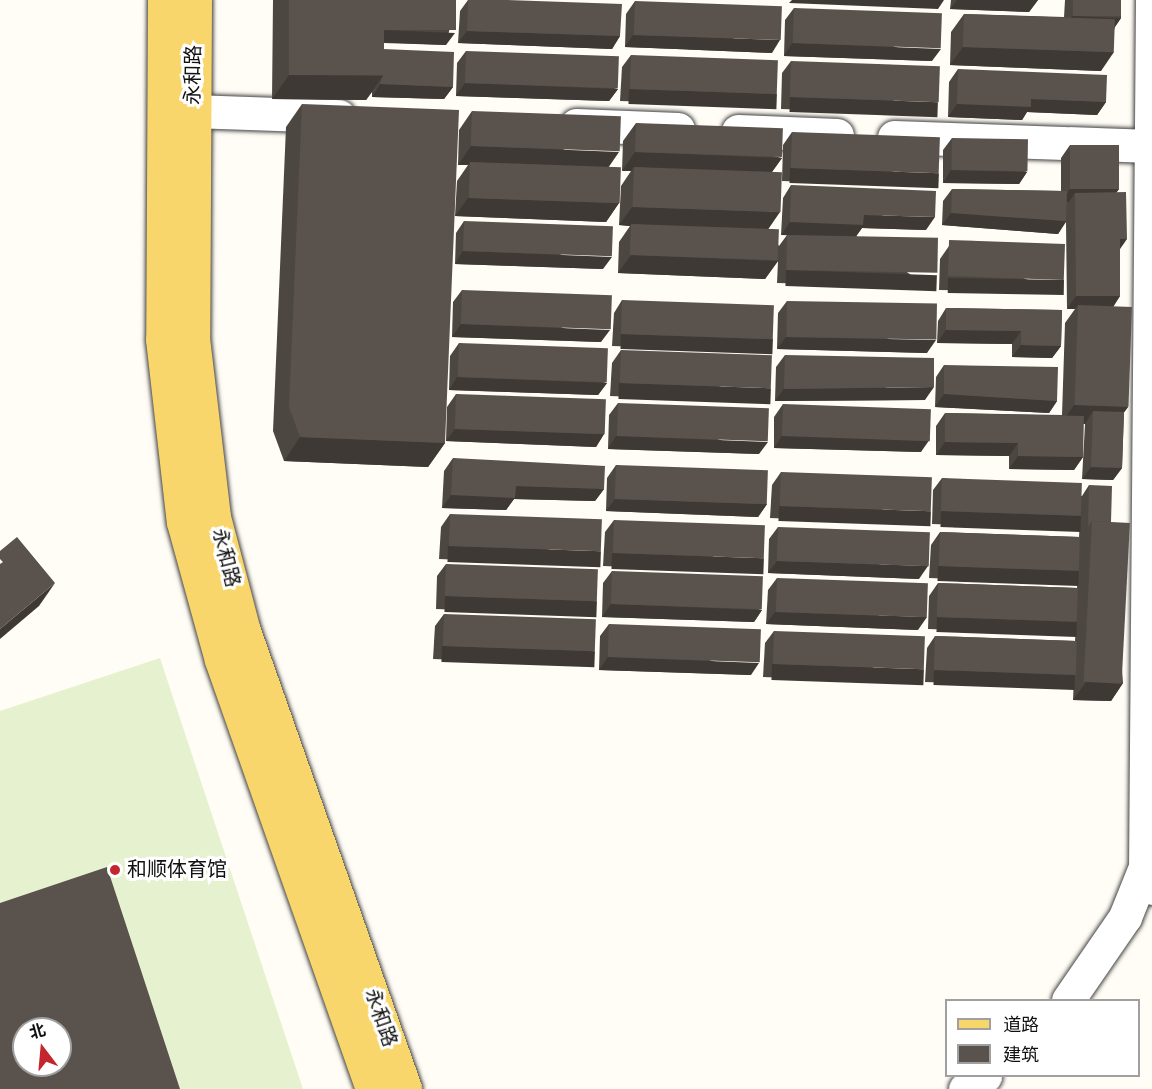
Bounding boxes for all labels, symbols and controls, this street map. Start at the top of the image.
street label: 永和路 [181,45,207,105]
street label: 永和路 [206,526,244,590]
place label: 和顺体育馆 [127,858,227,882]
marker: 和顺体育馆 [108,863,122,877]
street label: 永和路 [359,986,401,1050]
legend [945,999,1140,1077]
text: 道路 [1003,1012,1039,1039]
north arrow [12,1017,72,1077]
text: 北 [27,1018,49,1045]
text: 建筑 [1003,1042,1039,1069]

